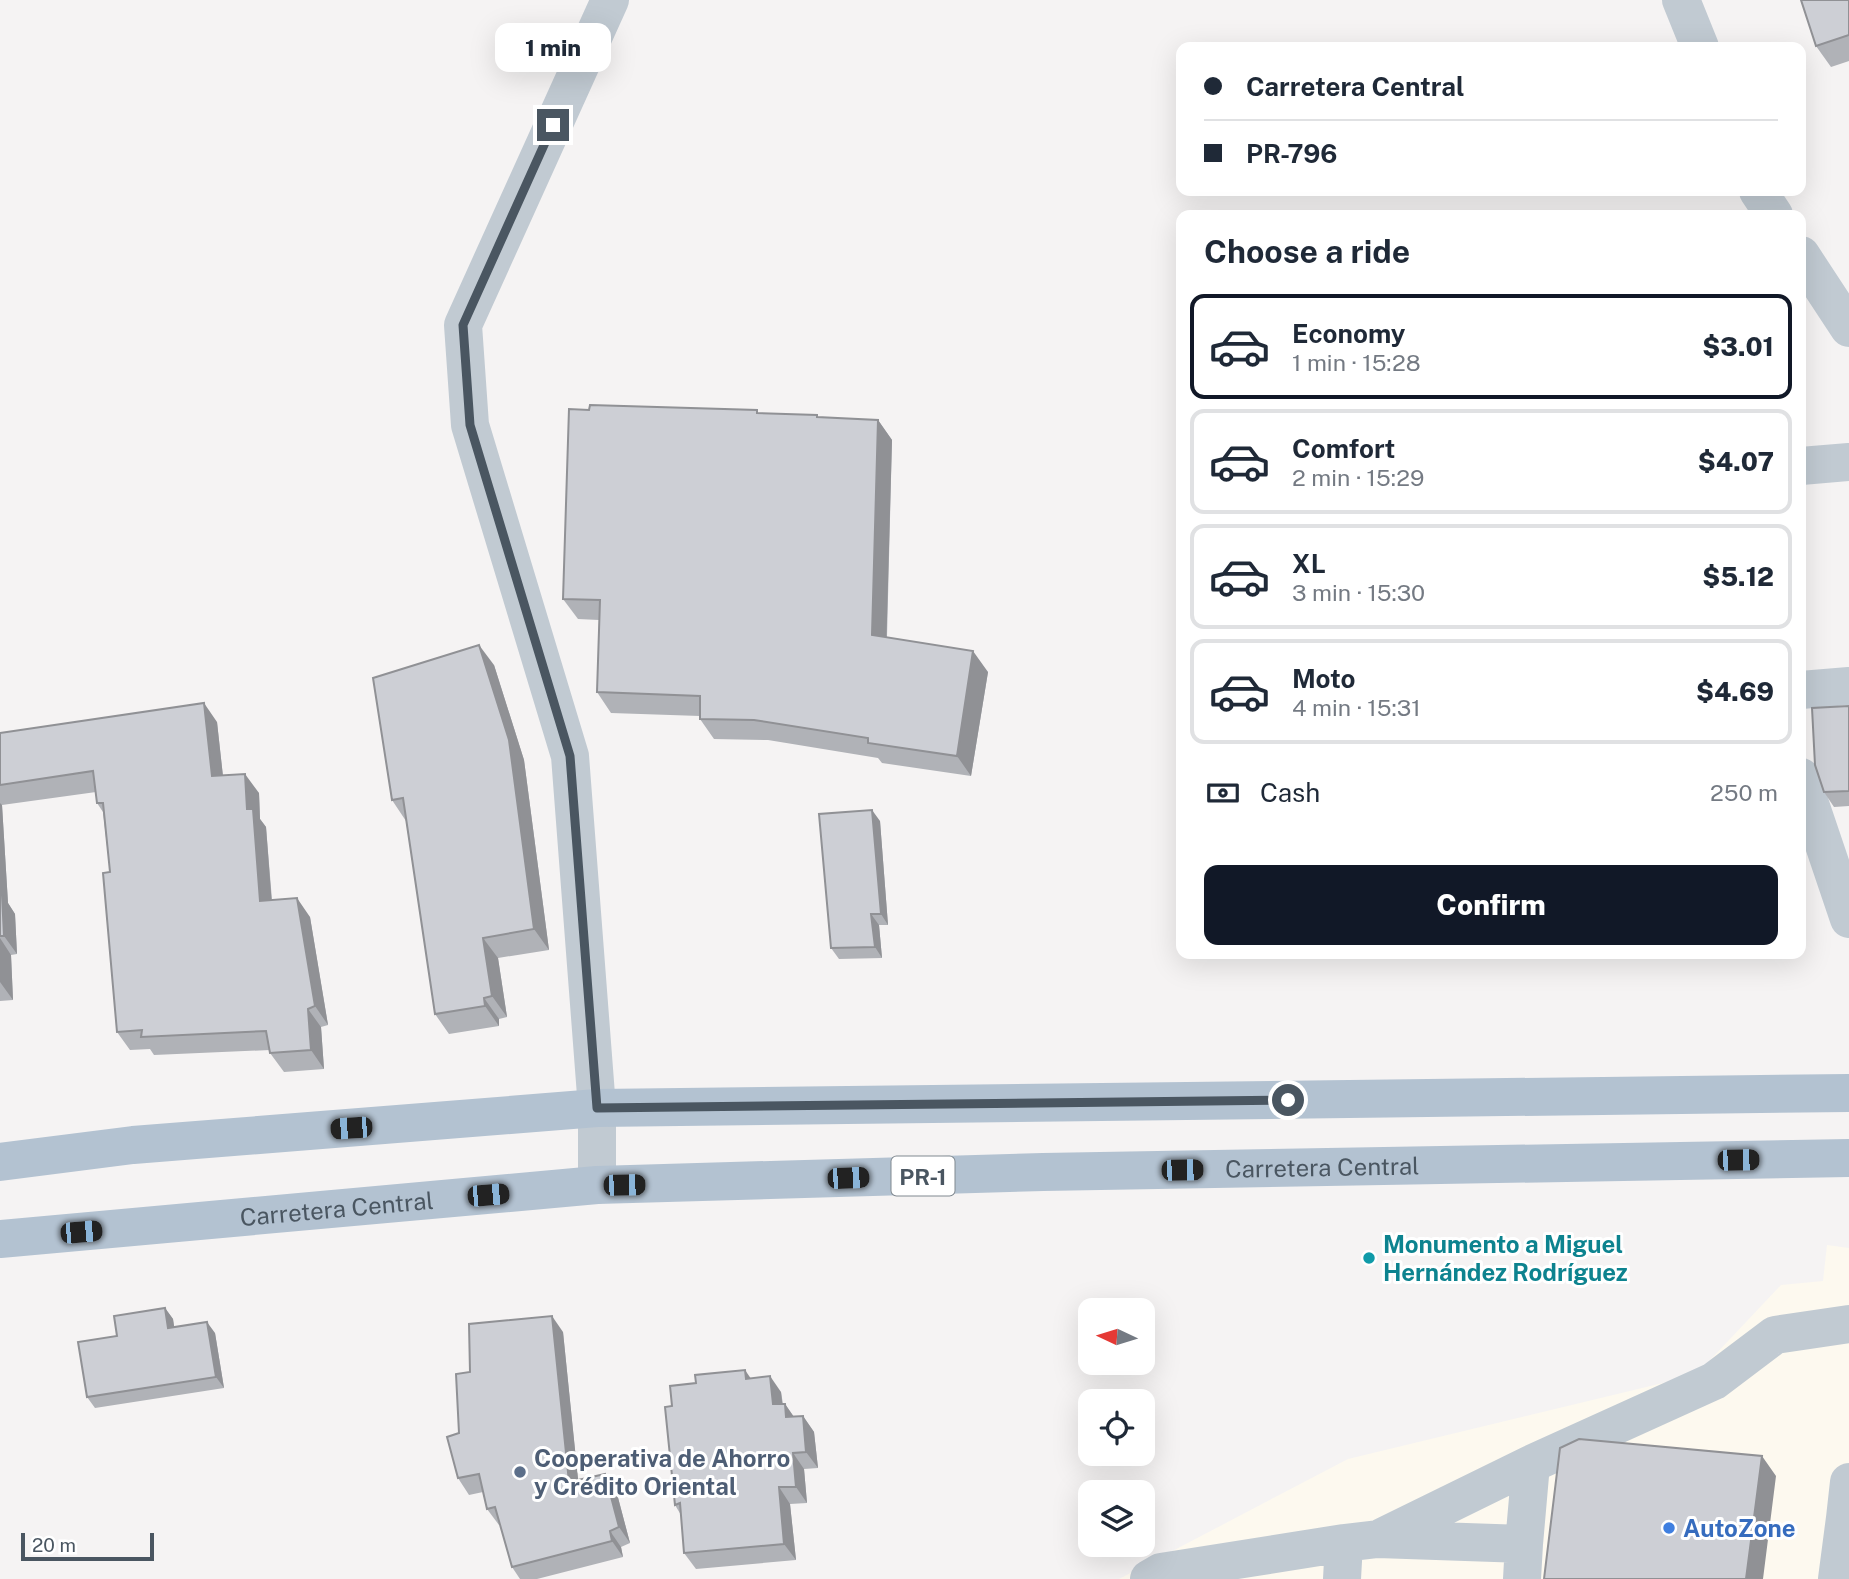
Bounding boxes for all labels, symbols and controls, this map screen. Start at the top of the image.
callout: 1 min [495,24,611,72]
text: 1 min [525,34,581,61]
text: Carretera Central [1246,71,1465,102]
route end [537,109,569,141]
text: PR-796 [1246,138,1338,169]
text: Choose a ride [1204,233,1410,270]
icon: car [1208,315,1271,378]
text: Economy [1292,318,1405,349]
text: $3.01 [1702,331,1774,362]
text: 1 min · 15:28 [1292,349,1421,376]
icon: car [1208,430,1271,493]
text: Comfort [1292,433,1395,464]
text: $4.07 [1698,446,1774,477]
text: 2 min · 15:29 [1292,464,1424,491]
icon: car [1208,545,1271,608]
text: XL [1292,548,1326,579]
text: $5.12 [1702,561,1774,592]
text: 3 min · 15:30 [1292,579,1425,606]
icon: car [1208,660,1271,723]
text: Moto [1292,663,1355,694]
text: $4.69 [1696,676,1774,707]
text: 4 min · 15:31 [1292,694,1421,721]
icon: cash [1204,774,1242,812]
text: Cash [1260,777,1320,808]
text: 250 m [1710,779,1778,806]
button: Confirm [1204,865,1778,945]
route start [1272,1084,1304,1116]
car [330,1116,373,1140]
car [1717,1149,1760,1171]
street label: Carretera Central [1225,1151,1420,1183]
road number: PR-1 [892,1156,954,1196]
car [1161,1159,1204,1181]
car [827,1167,870,1189]
car [603,1174,646,1196]
car [467,1183,510,1207]
street label: Carretera Central [239,1186,435,1231]
car [60,1220,103,1244]
place label: Monumento a Miguel Hernández Rodríguez [1383,1230,1628,1286]
marker: Monumento a Miguel Hernández Rodríguez [1361,1250,1377,1266]
north arrow [1078,1298,1155,1376]
map controls [1078,1298,1155,1557]
button: locate [1078,1389,1155,1466]
place label: Cooperativa de Ahorro y Crédito Oriental [534,1444,790,1500]
marker: Cooperativa de Ahorro y Crédito Oriental [512,1464,528,1480]
button: layers [1078,1480,1155,1557]
place label: AutoZone [1683,1514,1796,1542]
marker: AutoZone [1661,1520,1677,1536]
scale bar [21,1530,154,1562]
text: 20 m [32,1534,76,1556]

